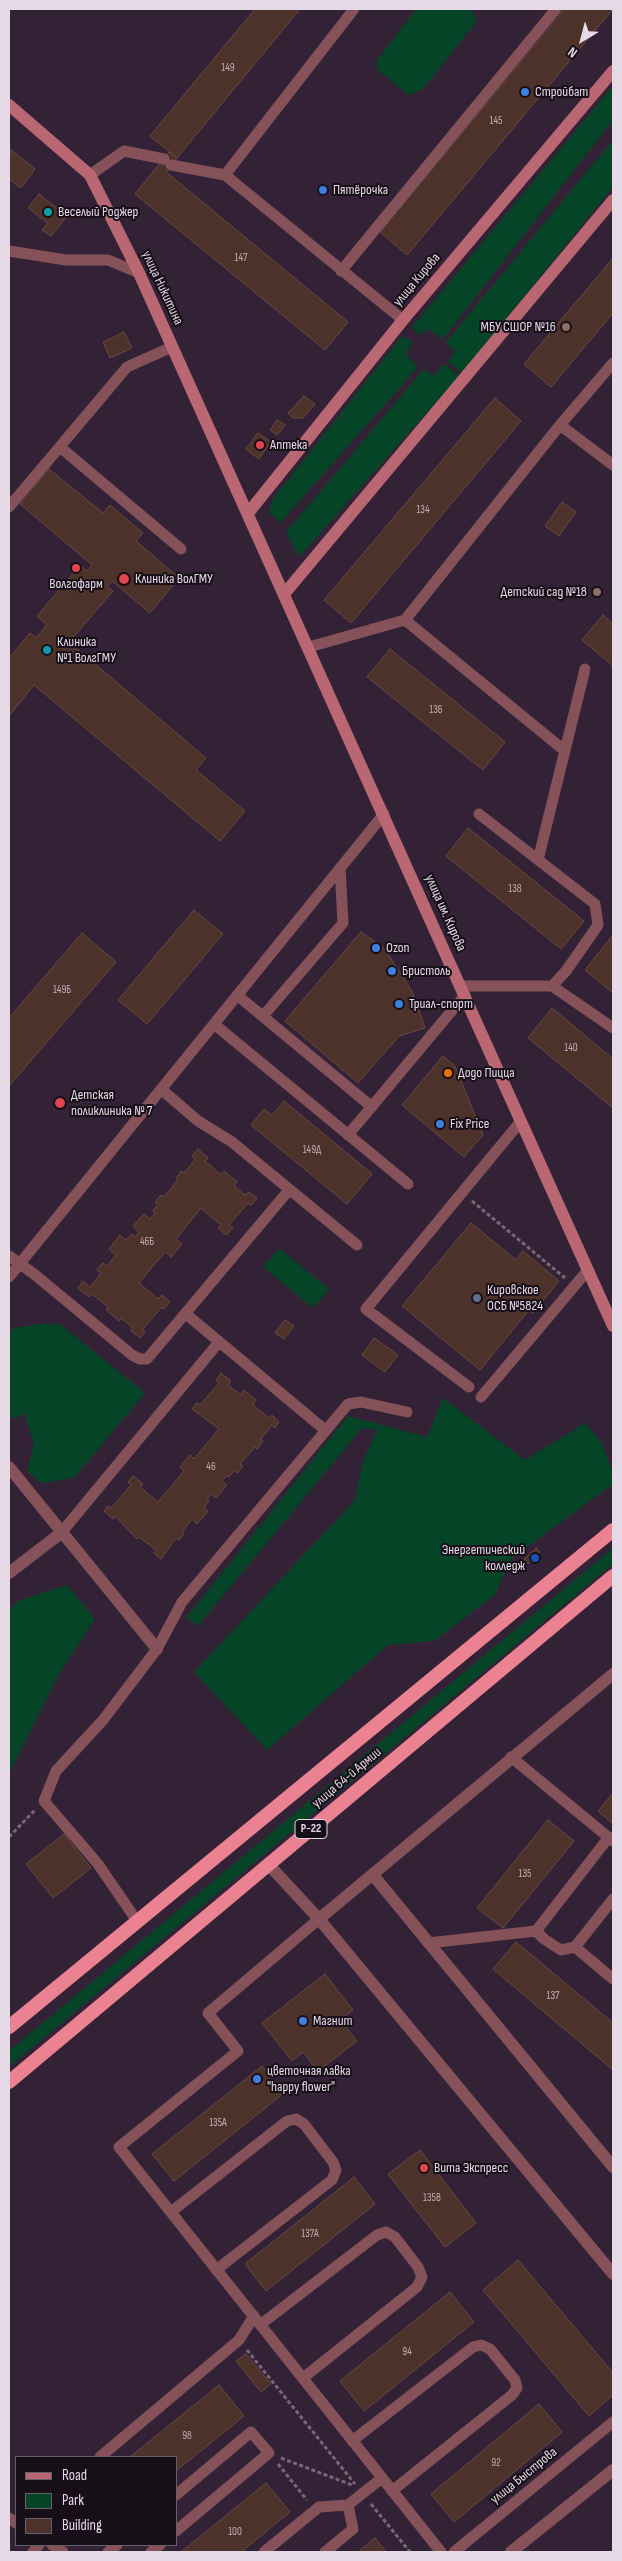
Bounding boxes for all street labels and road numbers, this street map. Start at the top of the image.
street label: улица Никитина [138,248,186,328]
street label: улица Кирова [390,250,444,310]
street label: улица им. Кирова [421,872,469,954]
street label: улица 64-й Армии [309,1744,385,1812]
road number: Р-22 [295,1820,327,1838]
street label: улица Быстрова [487,2444,561,2508]

